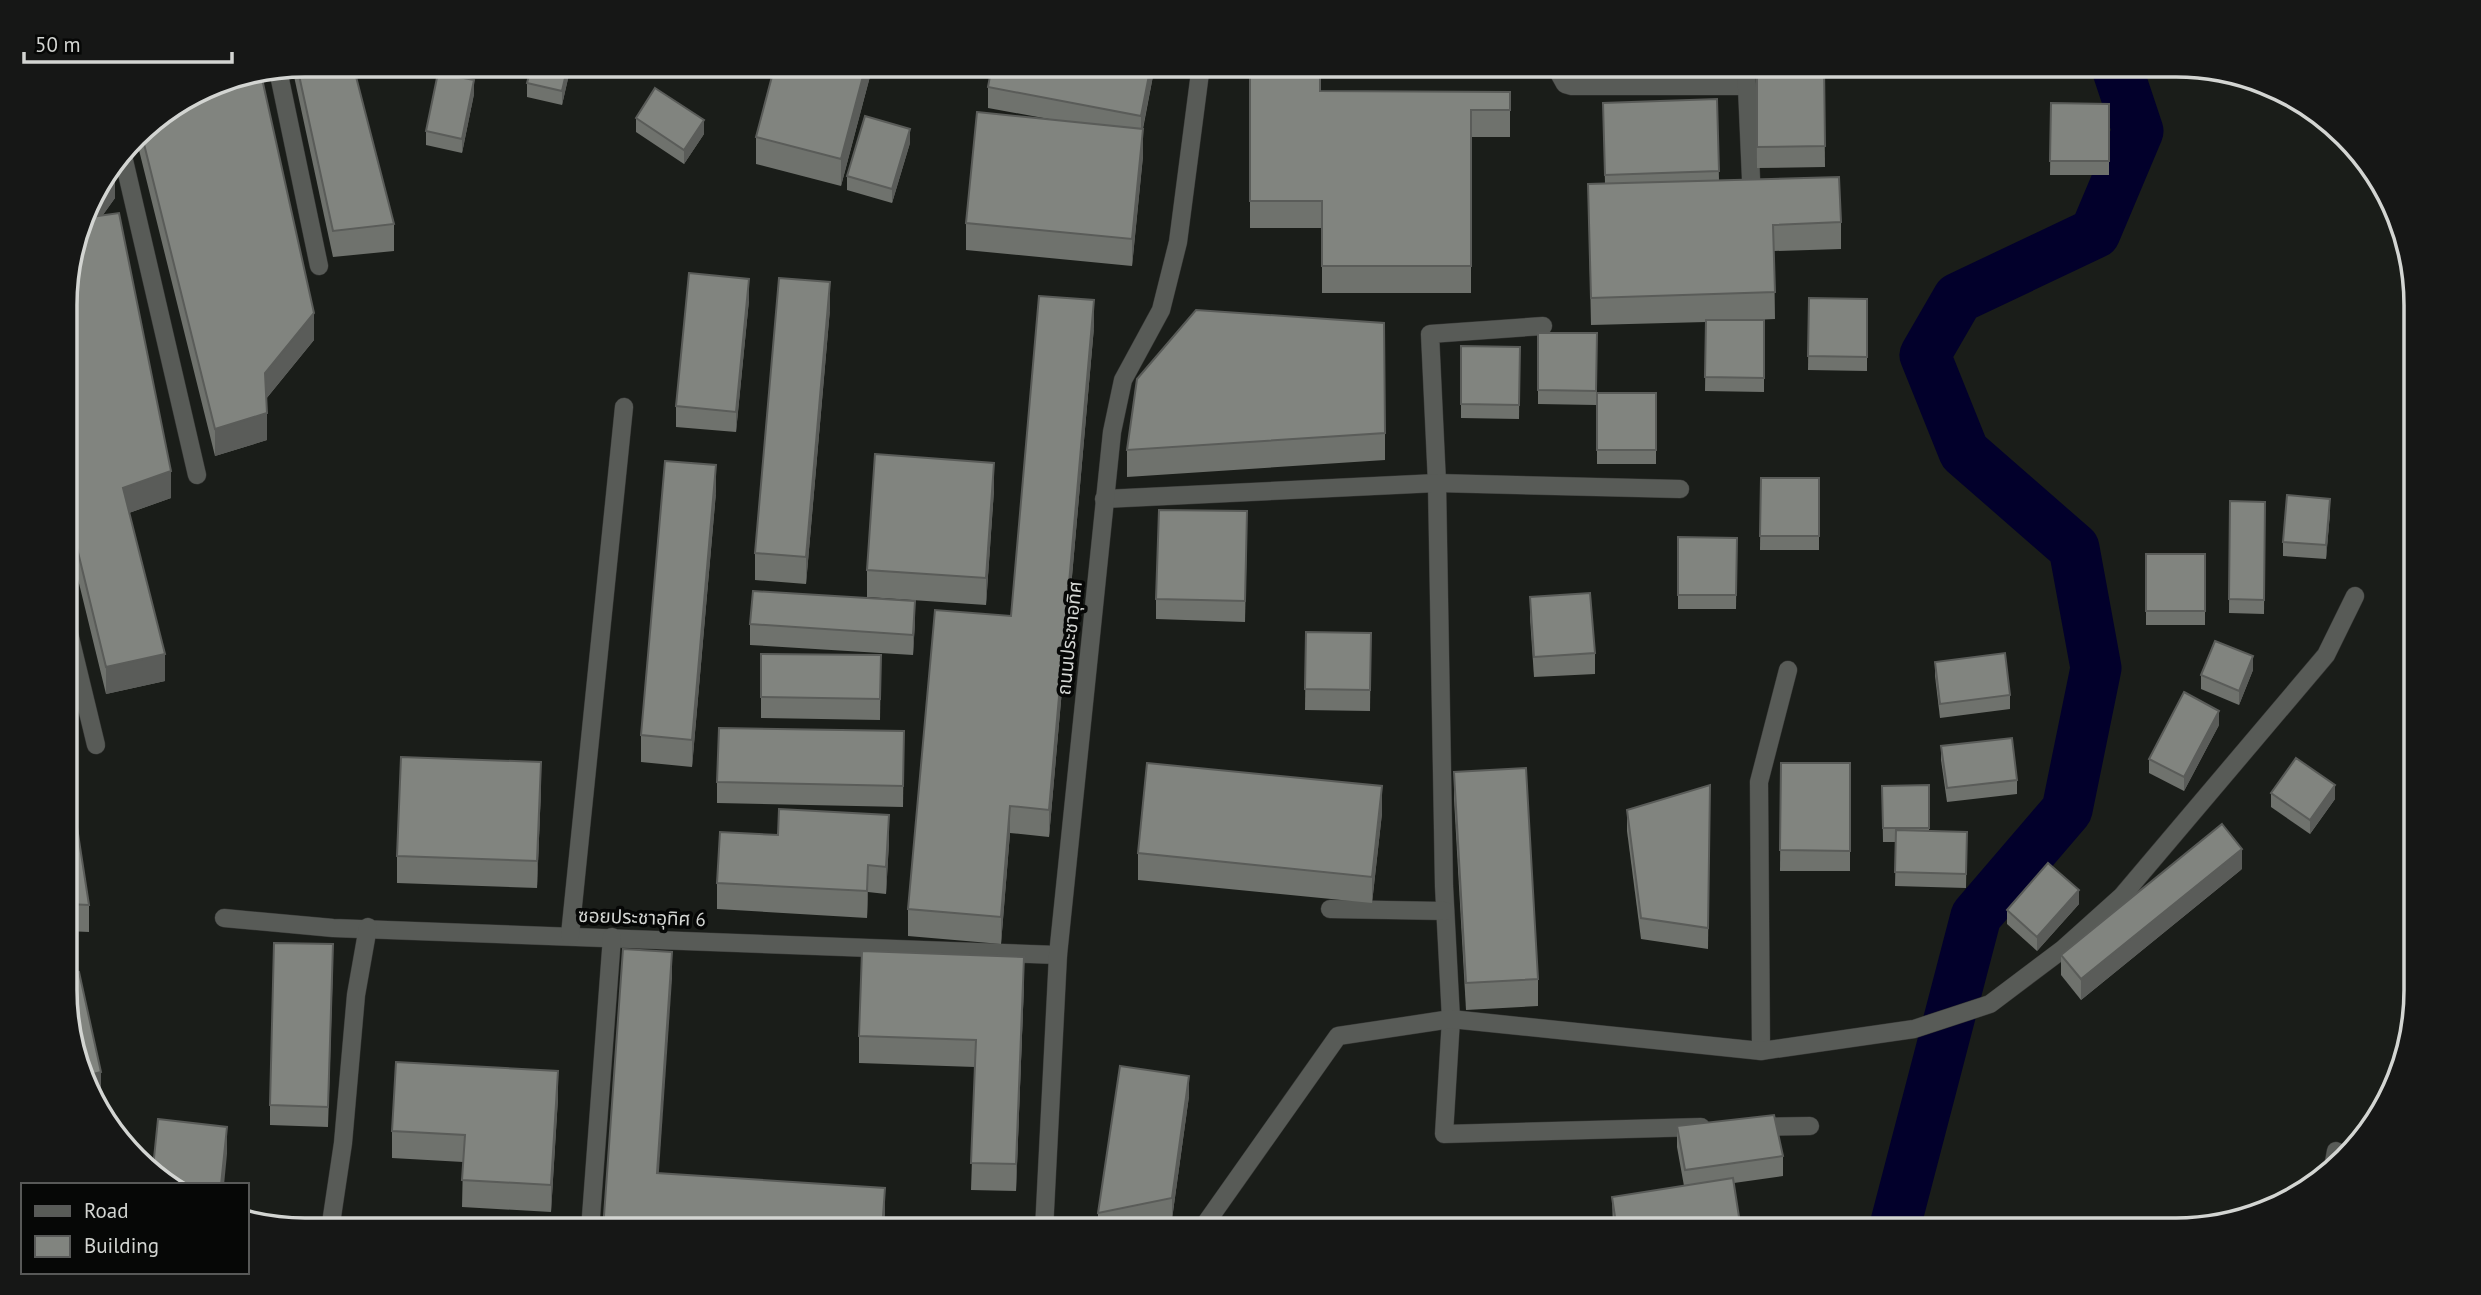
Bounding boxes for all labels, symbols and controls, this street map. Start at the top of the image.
scale bar [24,21,233,65]
text: 50 m [35,31,81,58]
street label: ถนนประชาอุทิศ [1051,580,1087,696]
street label: ซอยประชาอุทิศ 6 [578,903,706,931]
legend [21,1183,248,1274]
text: Road [84,1197,128,1224]
text: Building [84,1232,159,1259]

